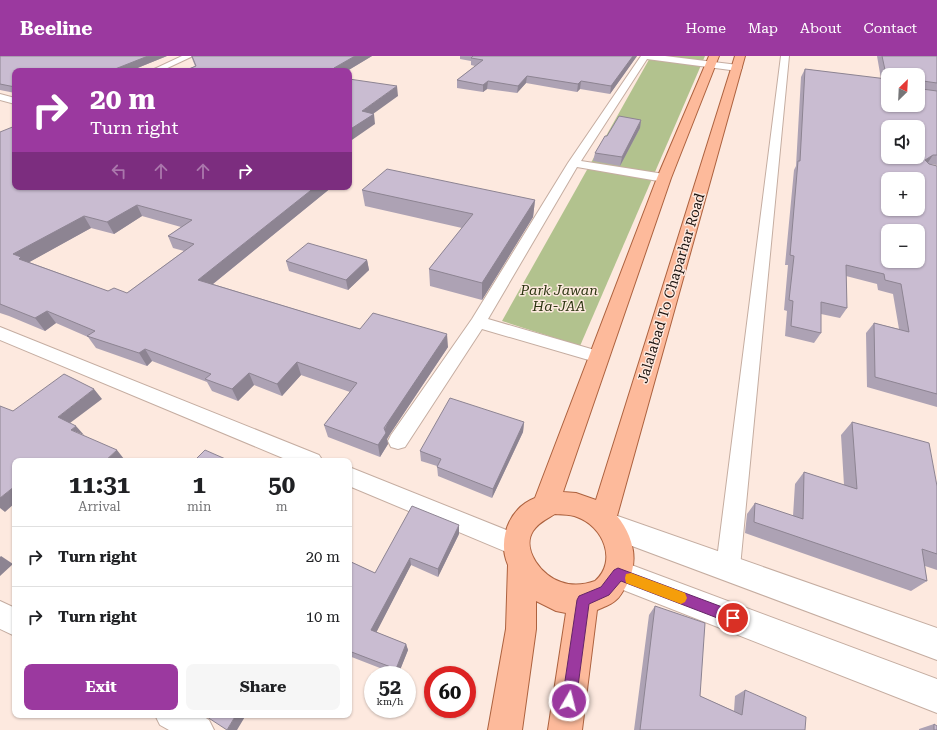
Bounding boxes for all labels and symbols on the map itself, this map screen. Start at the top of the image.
north arrow [881,68,925,112]
street label: Jalalabad To Chaparhar Road [634,191,708,385]
park label: Park Jawan Ha-JAA [519,282,598,314]
pin [716,601,750,635]
speed limit sign: 60 [424,666,476,718]
position arrow [548,680,590,722]

